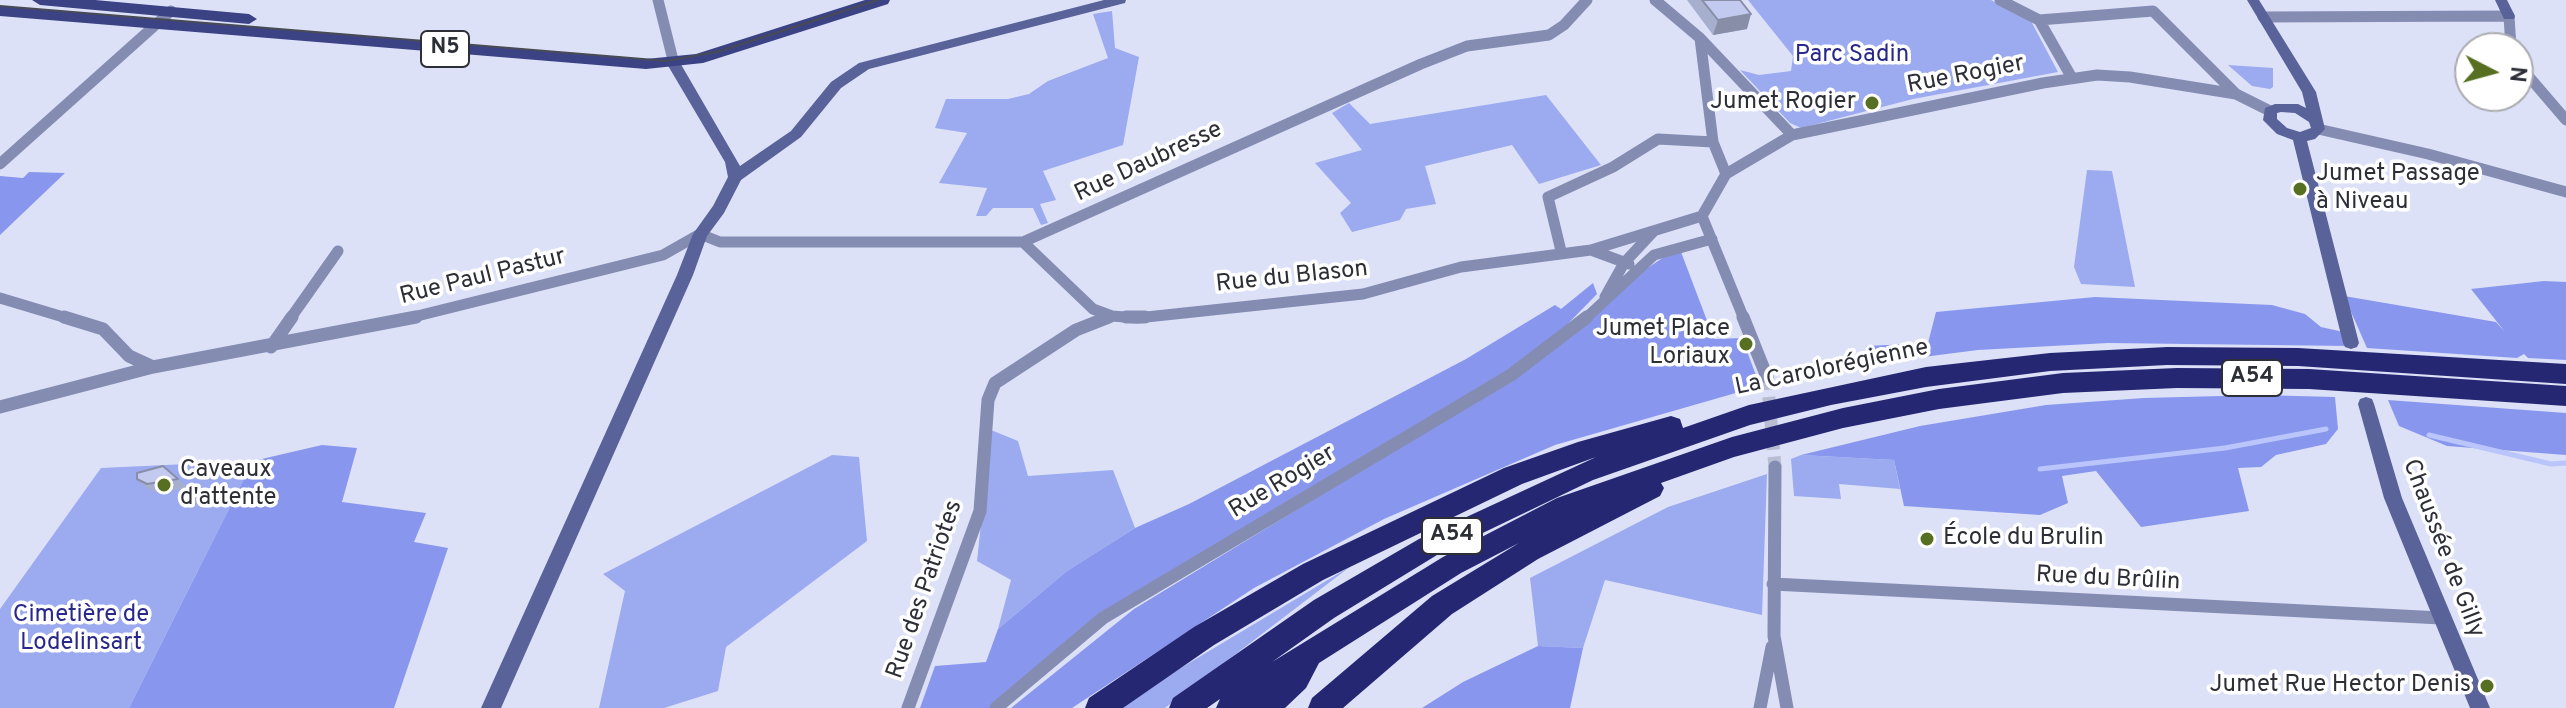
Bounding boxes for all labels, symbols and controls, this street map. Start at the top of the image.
road number: N5 [421,31,469,67]
north arrow [2454,32,2534,112]
park label: Parc Sadin [1795,42,1909,70]
street label: Rue Rogier [1905,51,2027,101]
text: N [2502,65,2531,84]
place label: Jumet Rogier [1710,89,1856,117]
marker: Jumet Rogier [1863,94,1881,112]
street label: Rue Daubresse [1071,116,1227,210]
place label: Jumet Passage à Niveau [2316,161,2480,217]
marker: Jumet Passage à Niveau [2291,180,2309,198]
street label: Rue Paul Pastur [397,243,569,313]
street label: Rue du Blason [1215,256,1369,300]
place label: Jumet Place Loriaux [1596,316,1730,372]
street label: La Carolorégienne [1733,334,1931,404]
marker: Jumet Place Loriaux [1737,335,1755,353]
road number: A54 [2222,360,2282,396]
street label: Rue Rogier [1225,440,1341,526]
street label: Chaussée de Gilly [2395,456,2489,642]
place label: Caveaux d'attente [180,457,276,513]
marker: Caveaux d'attente [155,476,173,494]
street label: Rue des Patriotes [882,497,970,683]
road number: A54 [1422,518,1482,554]
place label: École du Brulin [1943,525,2104,553]
marker: École du Brulin [1918,530,1936,548]
street label: Rue du Brûlin [2035,562,2181,598]
park label: Cimetière de Lodelinsart [13,602,149,658]
place label: Jumet Rue Hector Denis [2209,672,2471,700]
marker: Jumet Rue Hector Denis [2478,677,2496,695]

